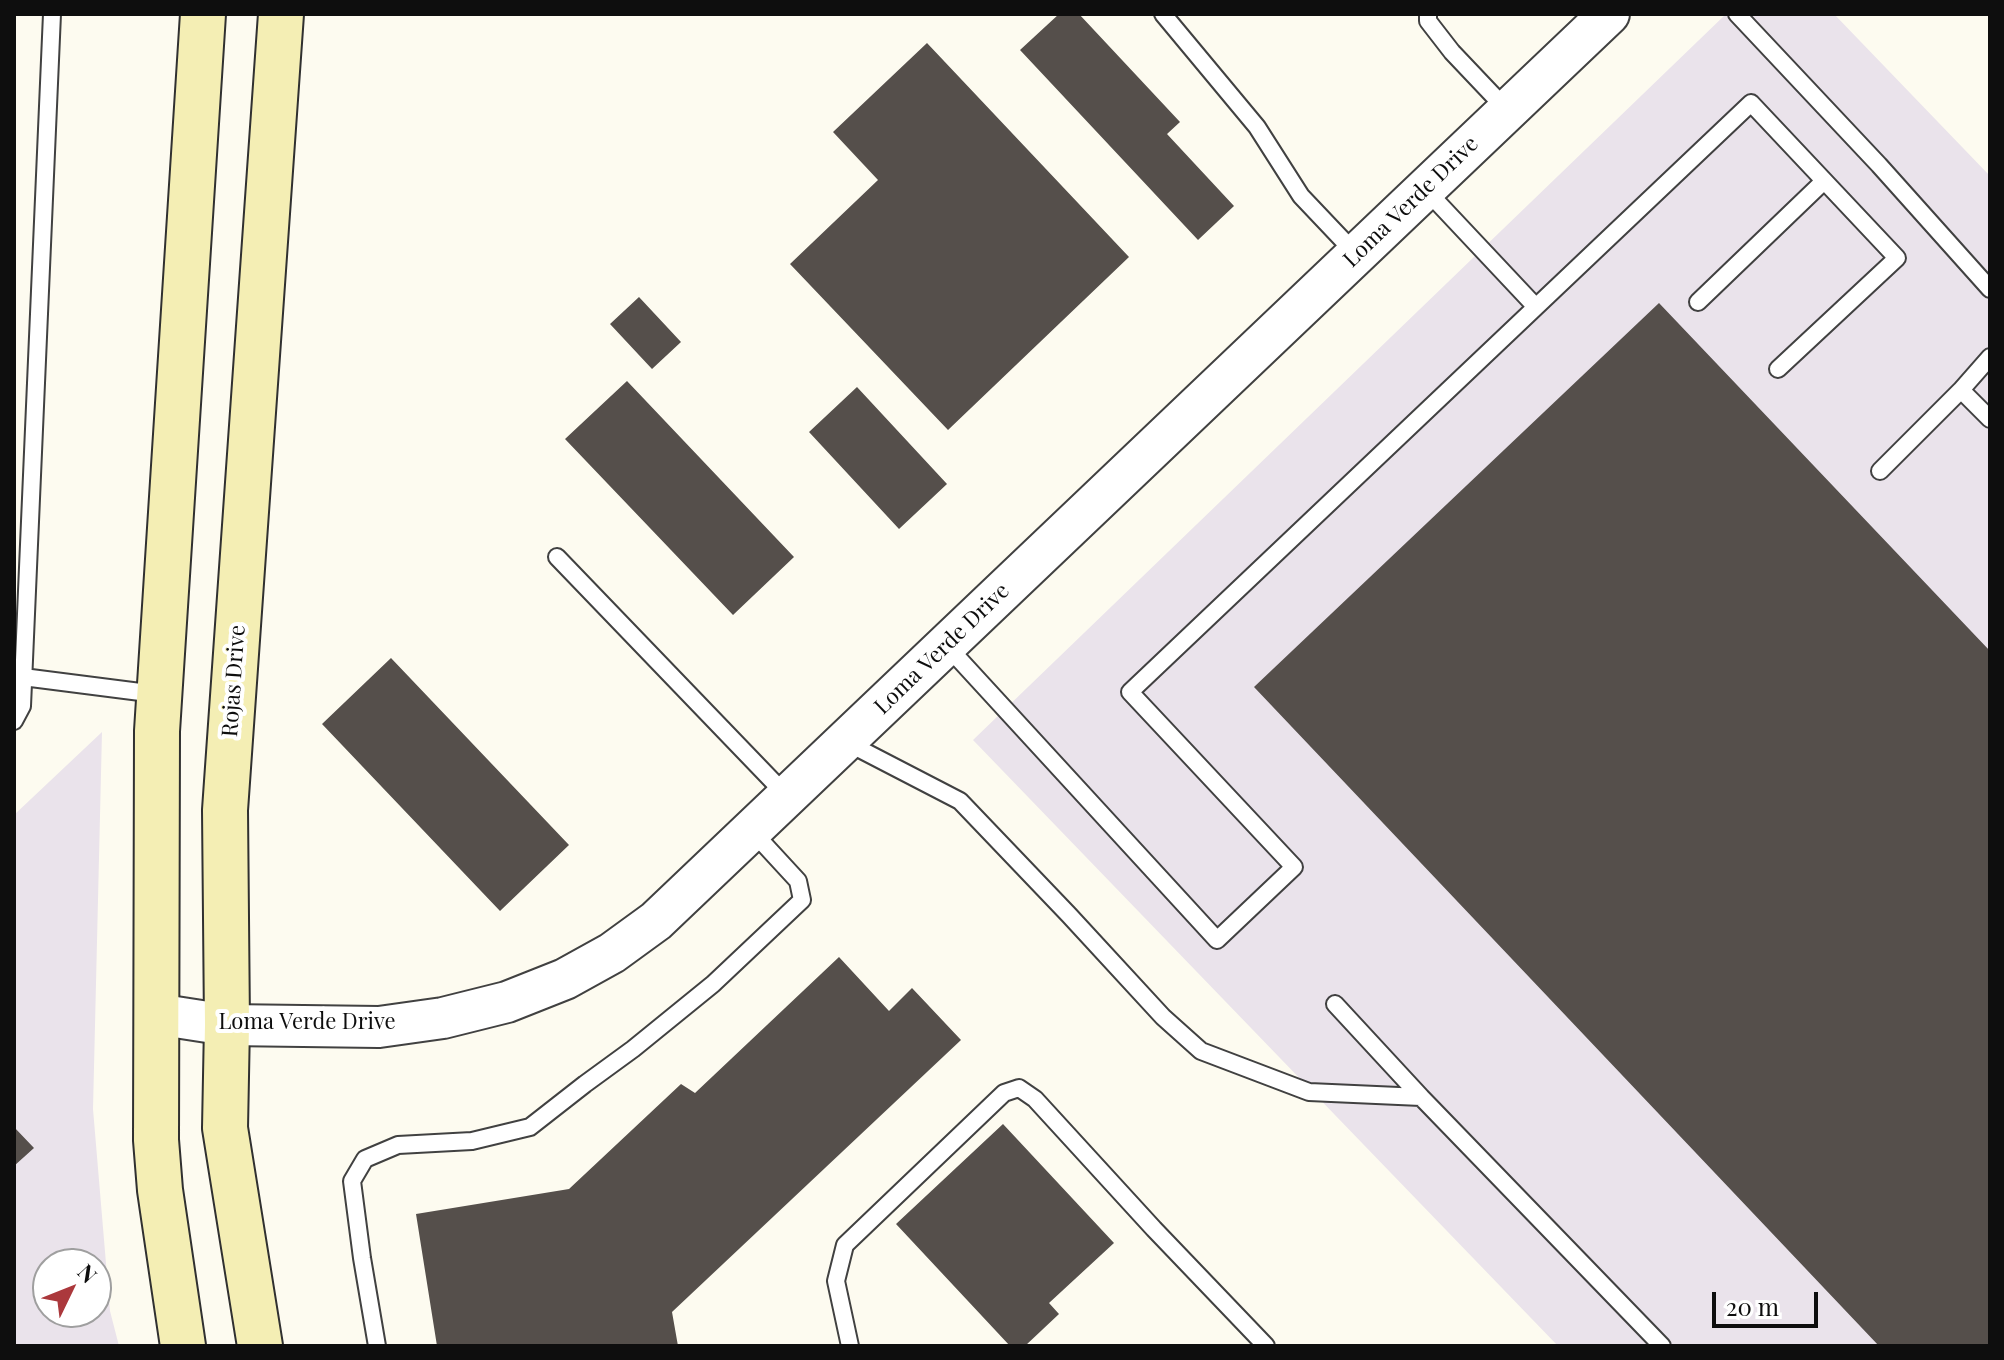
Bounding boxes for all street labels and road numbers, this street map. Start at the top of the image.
street label: Loma Verde Drive [1338,131,1484,273]
street label: Loma Verde Drive [869,578,1015,720]
street label: Rojas Drive [217,624,251,738]
street label: Loma Verde Drive [218,1009,396,1035]

